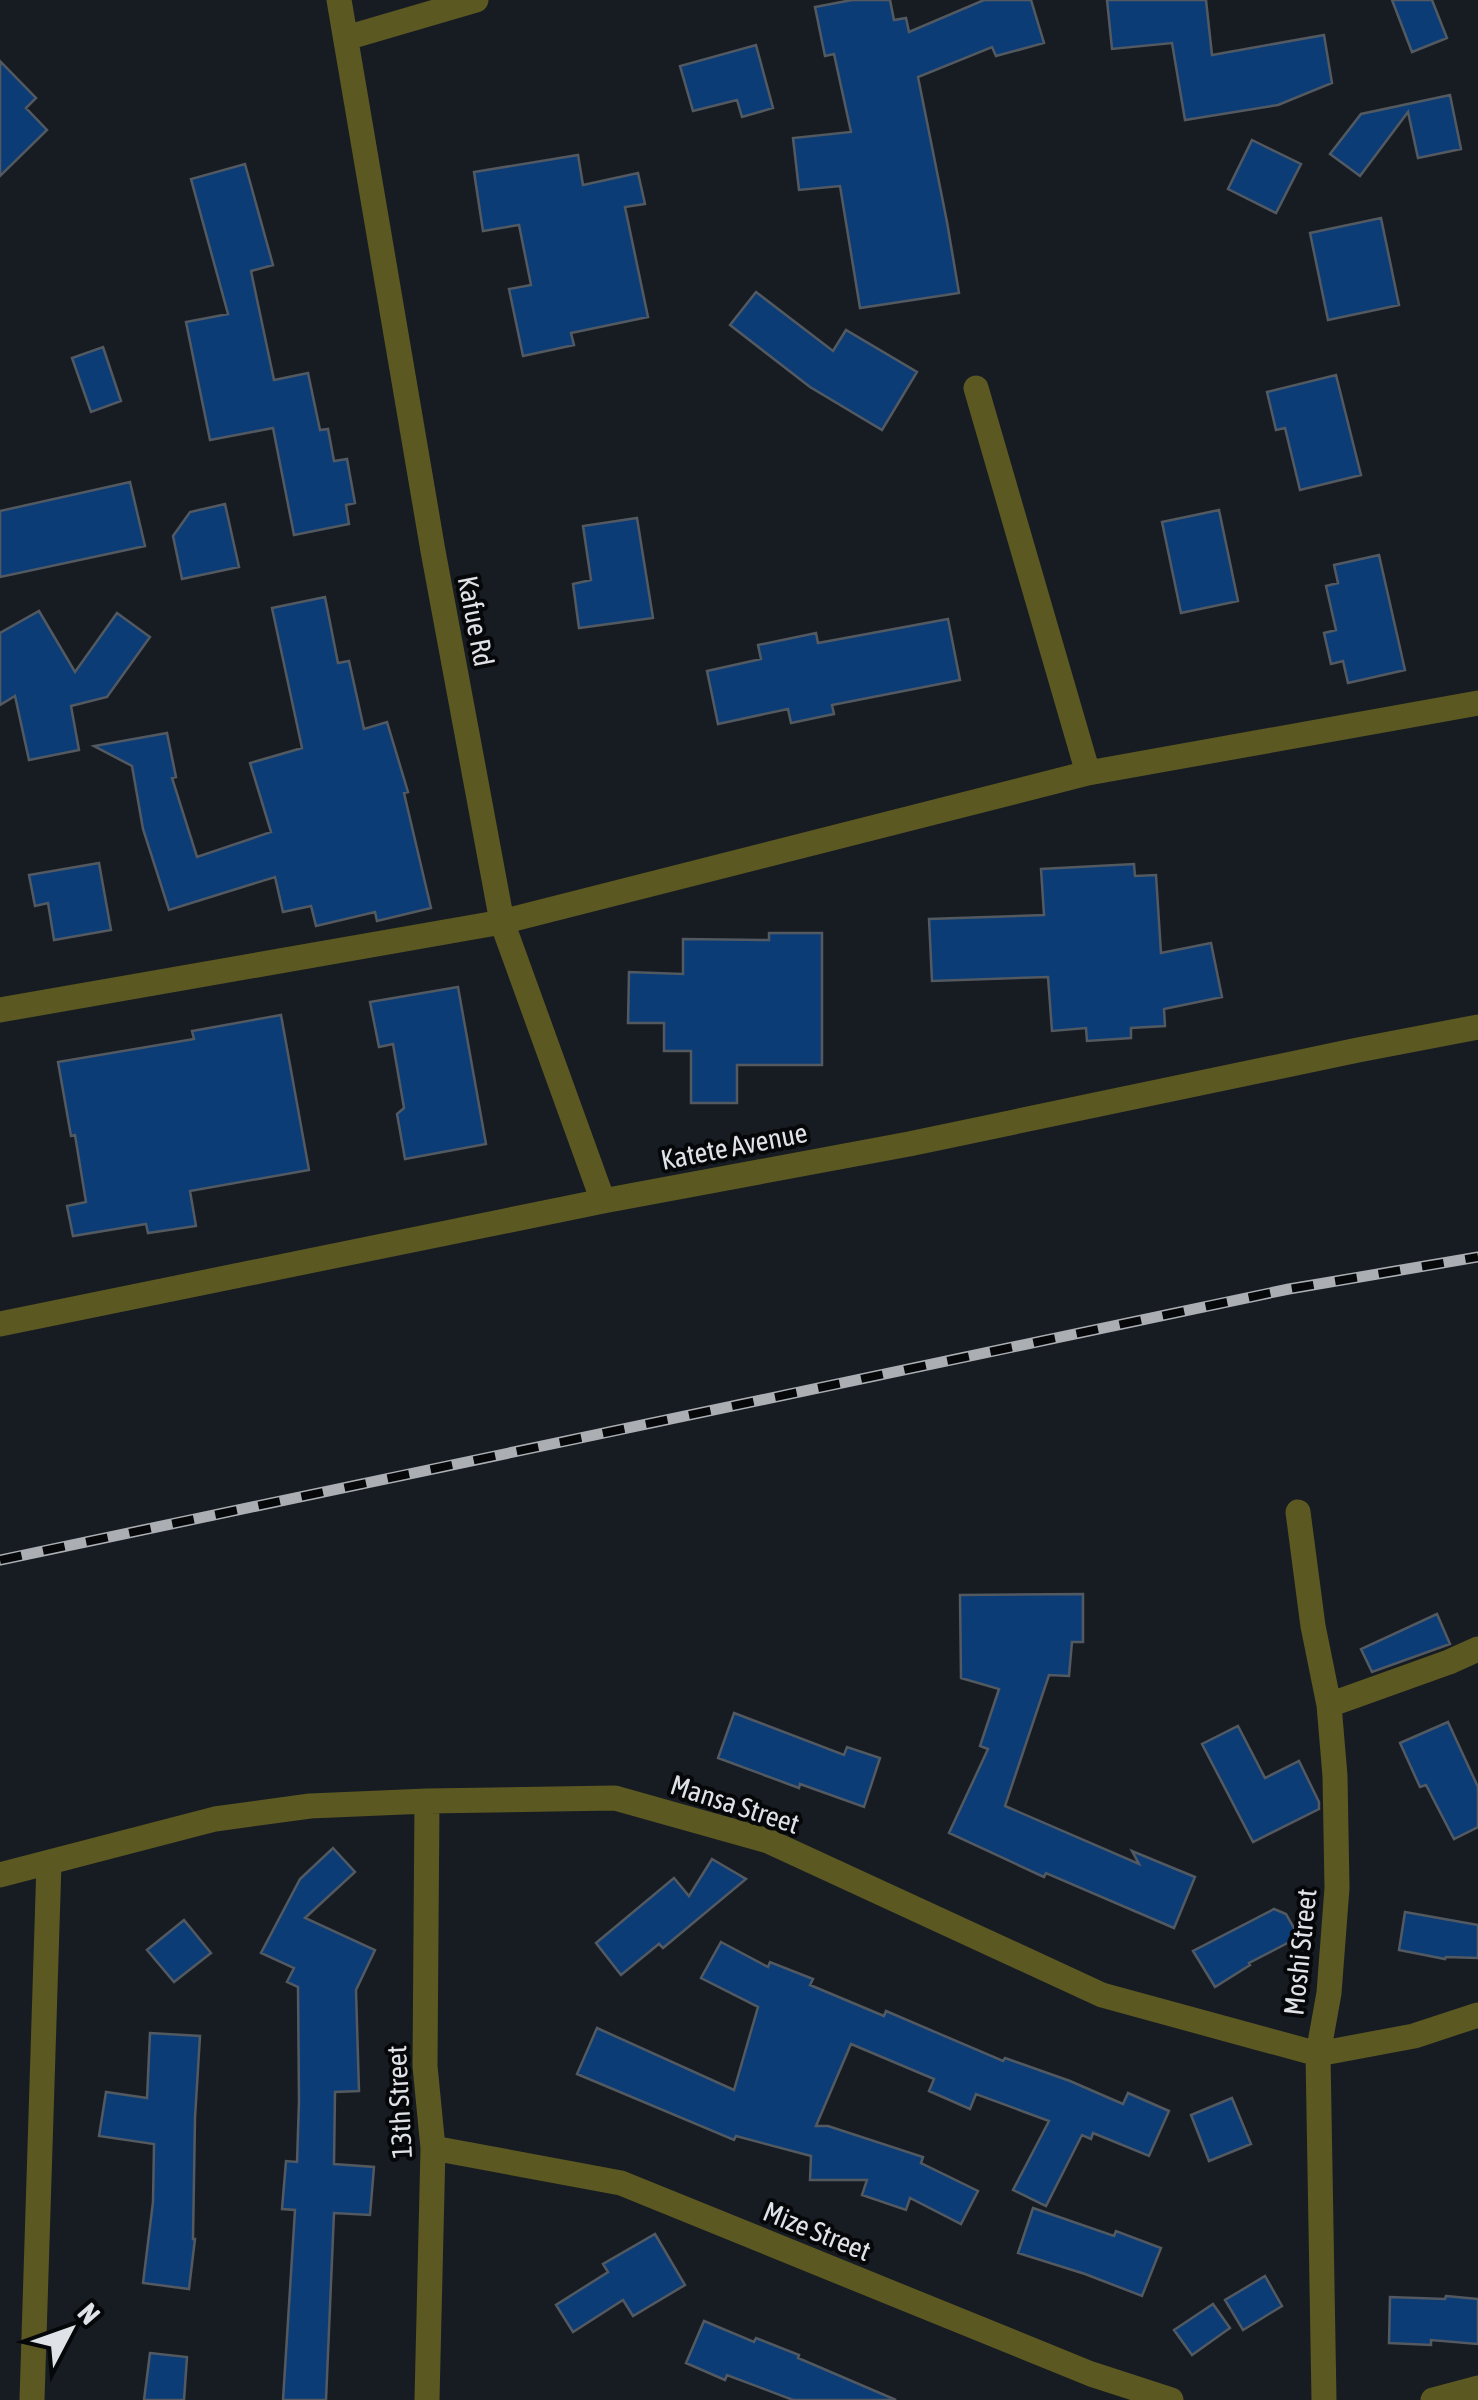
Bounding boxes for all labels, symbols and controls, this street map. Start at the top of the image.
street label: Kafue Rd [452,573,500,669]
street label: Katete Avenue [658,1116,810,1176]
street label: Mansa Street [667,1768,803,1840]
street label: Moshi Street [1277,1887,1323,2017]
street label: 13th Street [380,2045,418,2159]
street label: Mize Street [759,2195,875,2267]
north arrow [20,2280,120,2380]
text: N [71,2297,106,2330]

